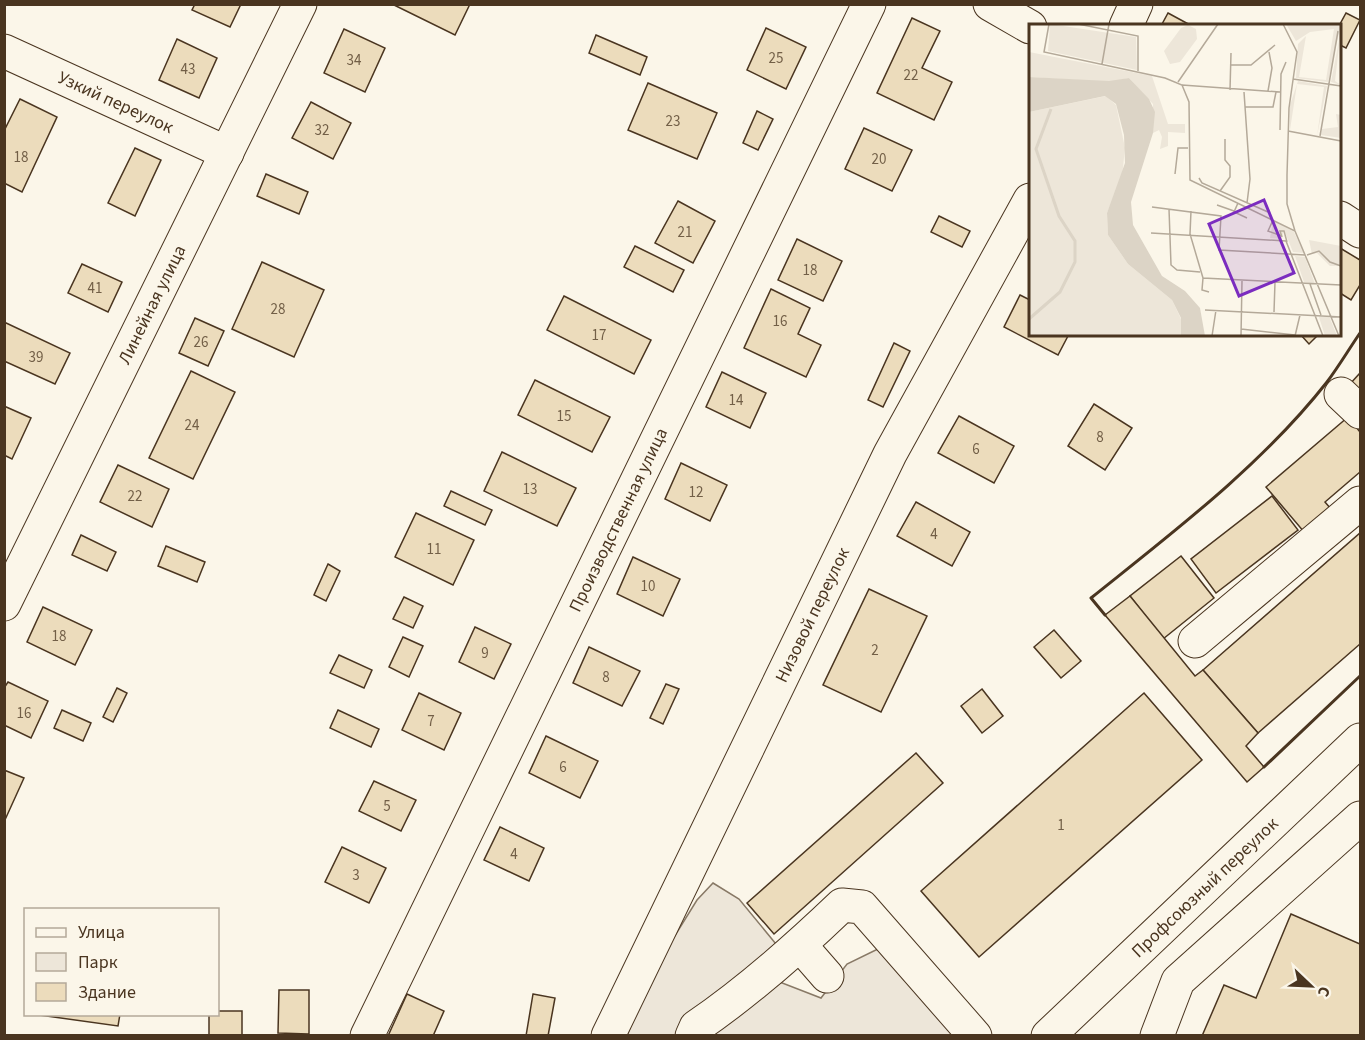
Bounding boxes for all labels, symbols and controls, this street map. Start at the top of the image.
inset map [1029,24,1341,336]
house number: 25 [769,48,783,69]
house number: 34 [347,50,362,71]
house number: 43 [181,59,195,80]
street label: Узкий переулок [54,65,177,140]
house number: 22 [904,65,918,86]
house number: 23 [666,111,680,132]
house number: 32 [315,120,329,141]
house number: 18 [14,147,28,168]
house number: 20 [872,149,886,170]
house number: 21 [678,222,692,243]
street label: Линейная улица [112,241,192,369]
house number: 18 [803,260,817,281]
house number: 41 [88,278,102,299]
house number: 28 [271,299,285,320]
house number: 16 [773,311,787,332]
house number: 17 [592,325,606,346]
house number: 26 [194,332,208,353]
house number: 39 [29,347,43,368]
house number: 14 [729,390,744,411]
house number: 15 [557,406,571,427]
house number: 24 [185,415,200,436]
street label: Производственная улица [563,424,674,616]
house number: 8 [1096,427,1104,448]
house number: 6 [972,439,980,460]
house number: 13 [523,479,537,500]
house number: 12 [689,482,703,503]
house number: 22 [128,486,142,507]
house number: 4 [930,524,938,545]
house number: 11 [427,539,441,560]
street label: Низовой переулок [769,543,856,687]
house number: 10 [641,576,655,597]
house number: 18 [52,626,66,647]
house number: 2 [871,640,879,661]
house number: 9 [481,643,489,664]
house number: 8 [602,667,610,688]
house number: 16 [17,703,31,724]
house number: 7 [427,711,435,732]
house number: 6 [559,757,567,778]
house number: 5 [383,796,391,817]
street label: Профсоюзный переулок [1126,812,1284,964]
house number: 1 [1057,815,1065,836]
house number: 4 [510,844,518,865]
house number: 3 [352,865,360,886]
legend [24,908,219,1016]
text: Улица [78,920,125,945]
text: Парк [78,950,118,975]
north arrow [1281,956,1341,1016]
text: Здание [78,980,136,1005]
text: С [1312,983,1336,1000]

